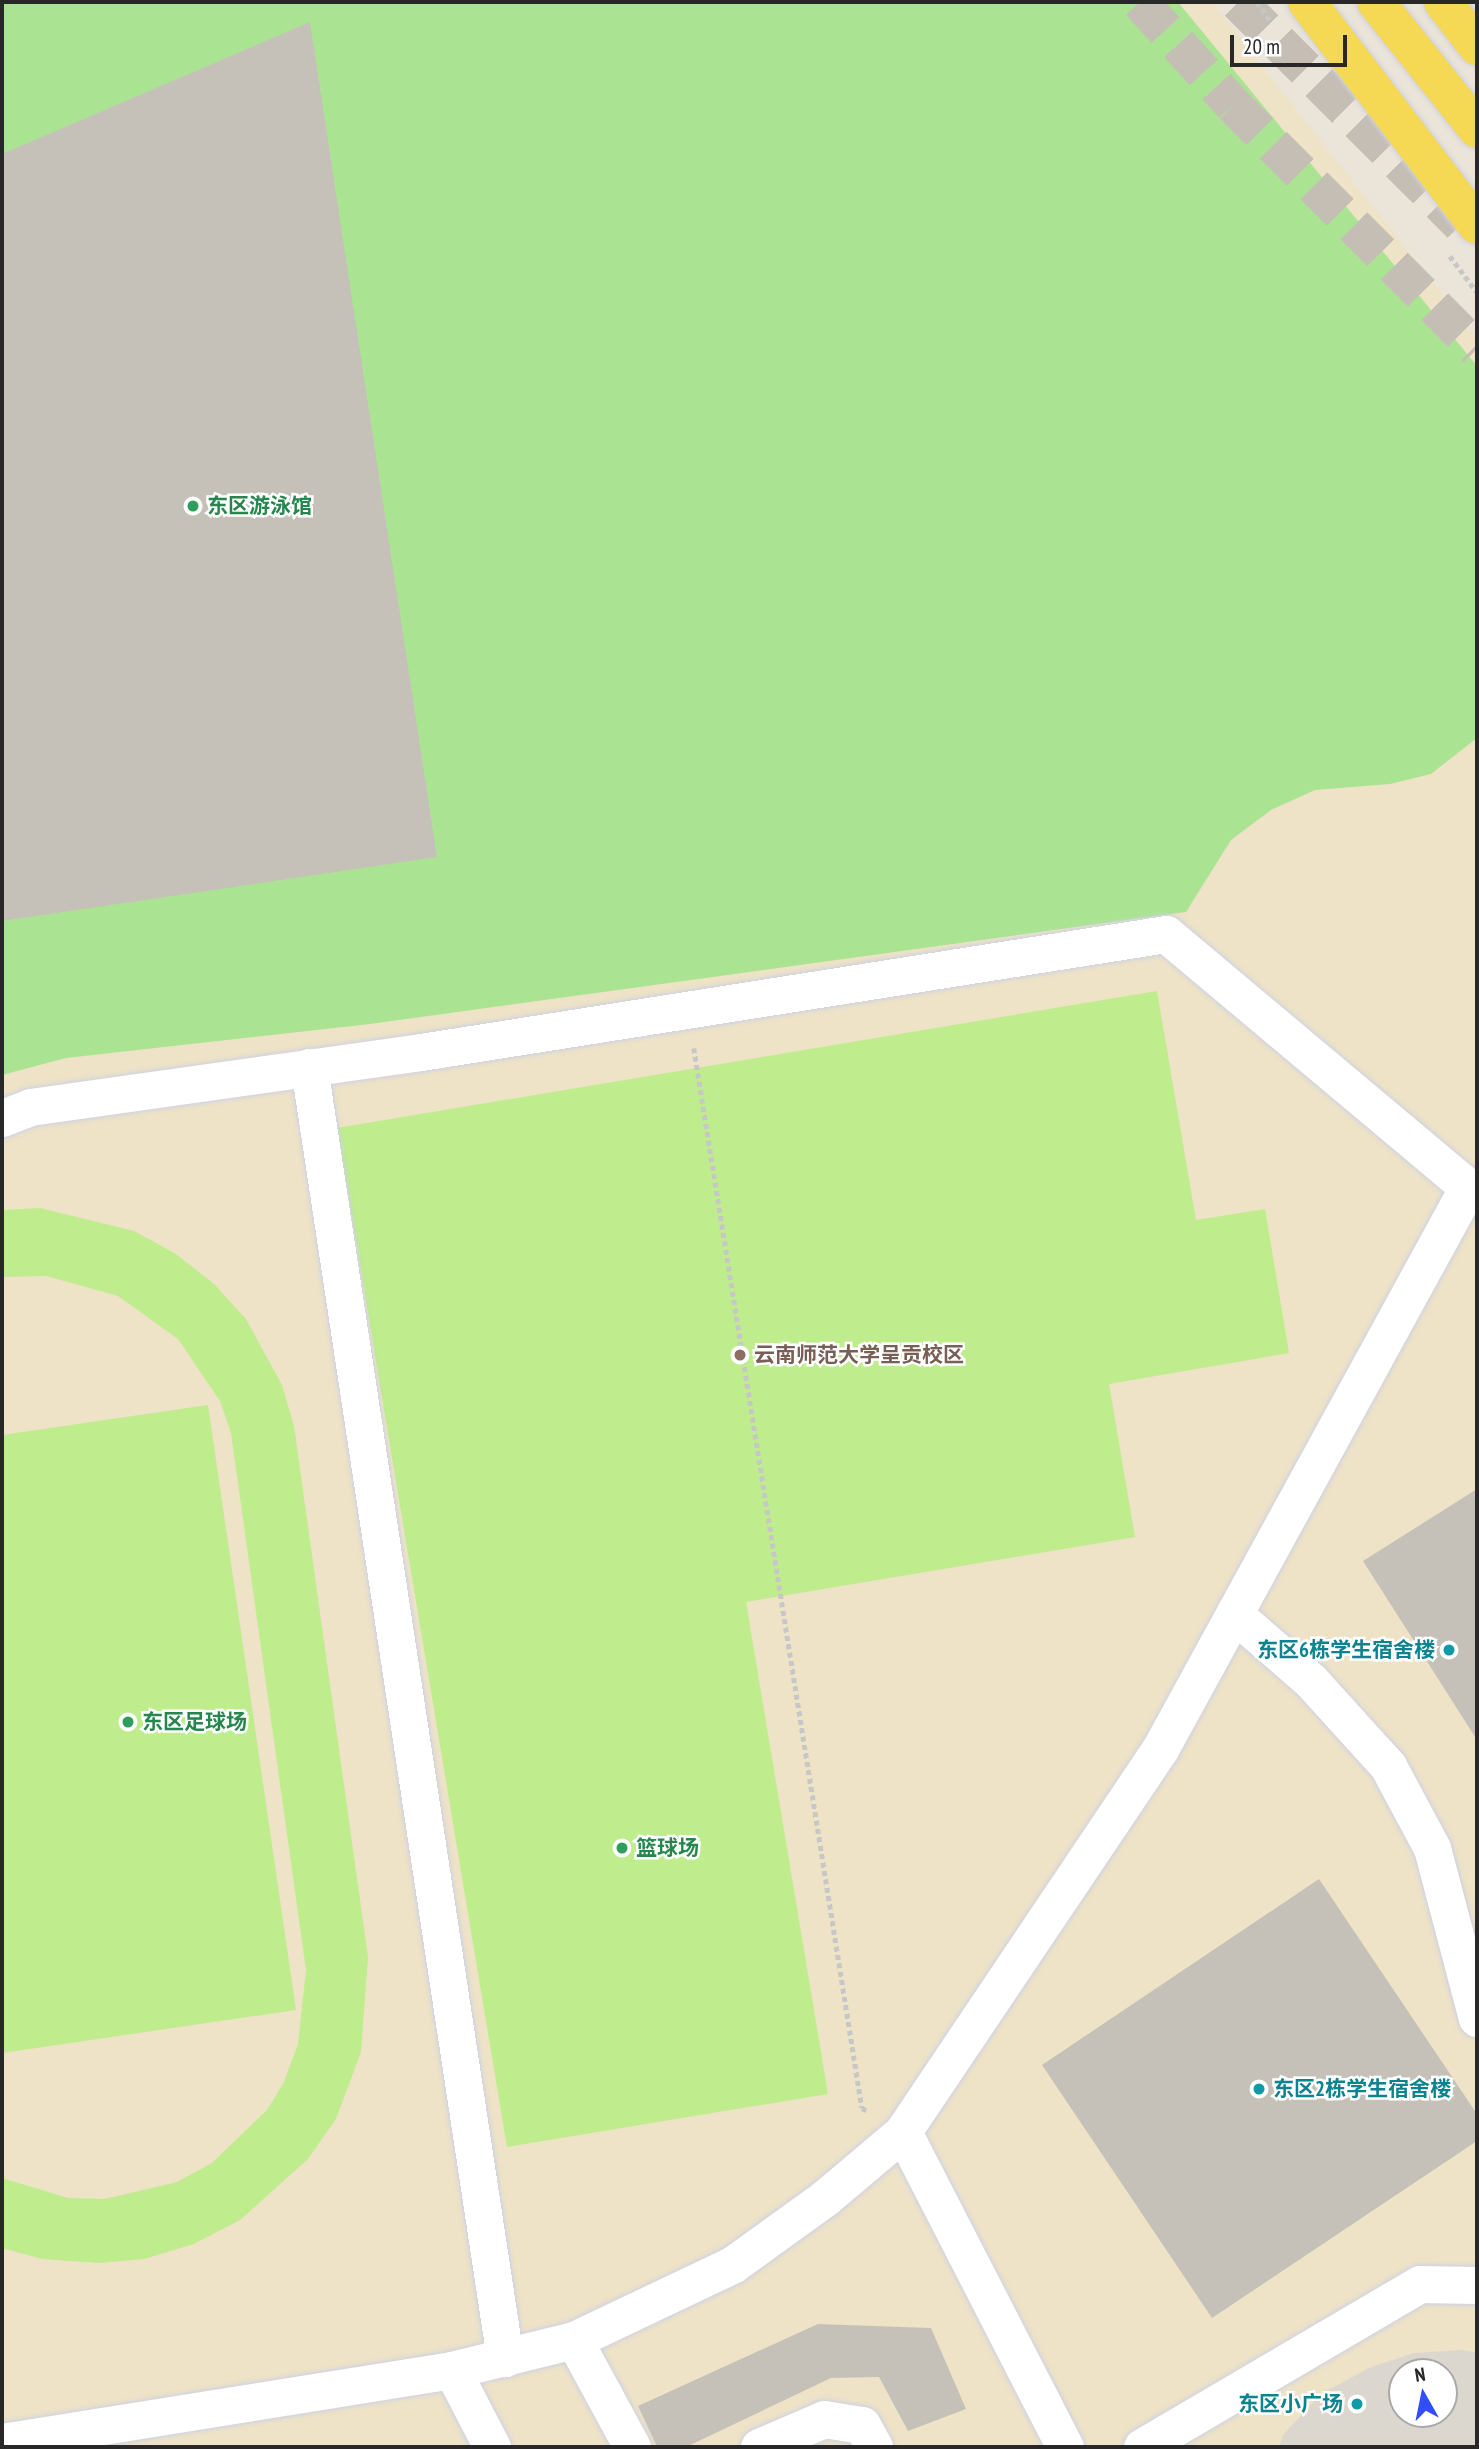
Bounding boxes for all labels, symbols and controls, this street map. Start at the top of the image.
scale bar [1234,21,1351,65]
text: 20 m [1243,33,1280,60]
place label: 东区游泳馆 [207,493,312,519]
marker: 东区游泳馆 [185,498,201,514]
place label: 云南师范大学呈贡校区 [754,1342,964,1368]
marker: 云南师范大学呈贡校区 [732,1347,748,1363]
place label: 东区6栋学生宿舍楼 [1257,1637,1435,1663]
marker: 东区6栋学生宿舍楼 [1441,1642,1457,1658]
place label: 东区足球场 [142,1709,247,1735]
marker: 东区足球场 [120,1714,136,1730]
place label: 篮球场 [636,1835,699,1861]
marker: 篮球场 [614,1840,630,1856]
place label: 东区2栋学生宿舍楼 [1273,2076,1451,2102]
marker: 东区2栋学生宿舍楼 [1251,2081,1267,2097]
north arrow [1388,2358,1458,2428]
text: N [1413,2362,1427,2387]
place label: 东区小广场 [1238,2391,1343,2417]
marker: 东区小广场 [1349,2396,1365,2412]

